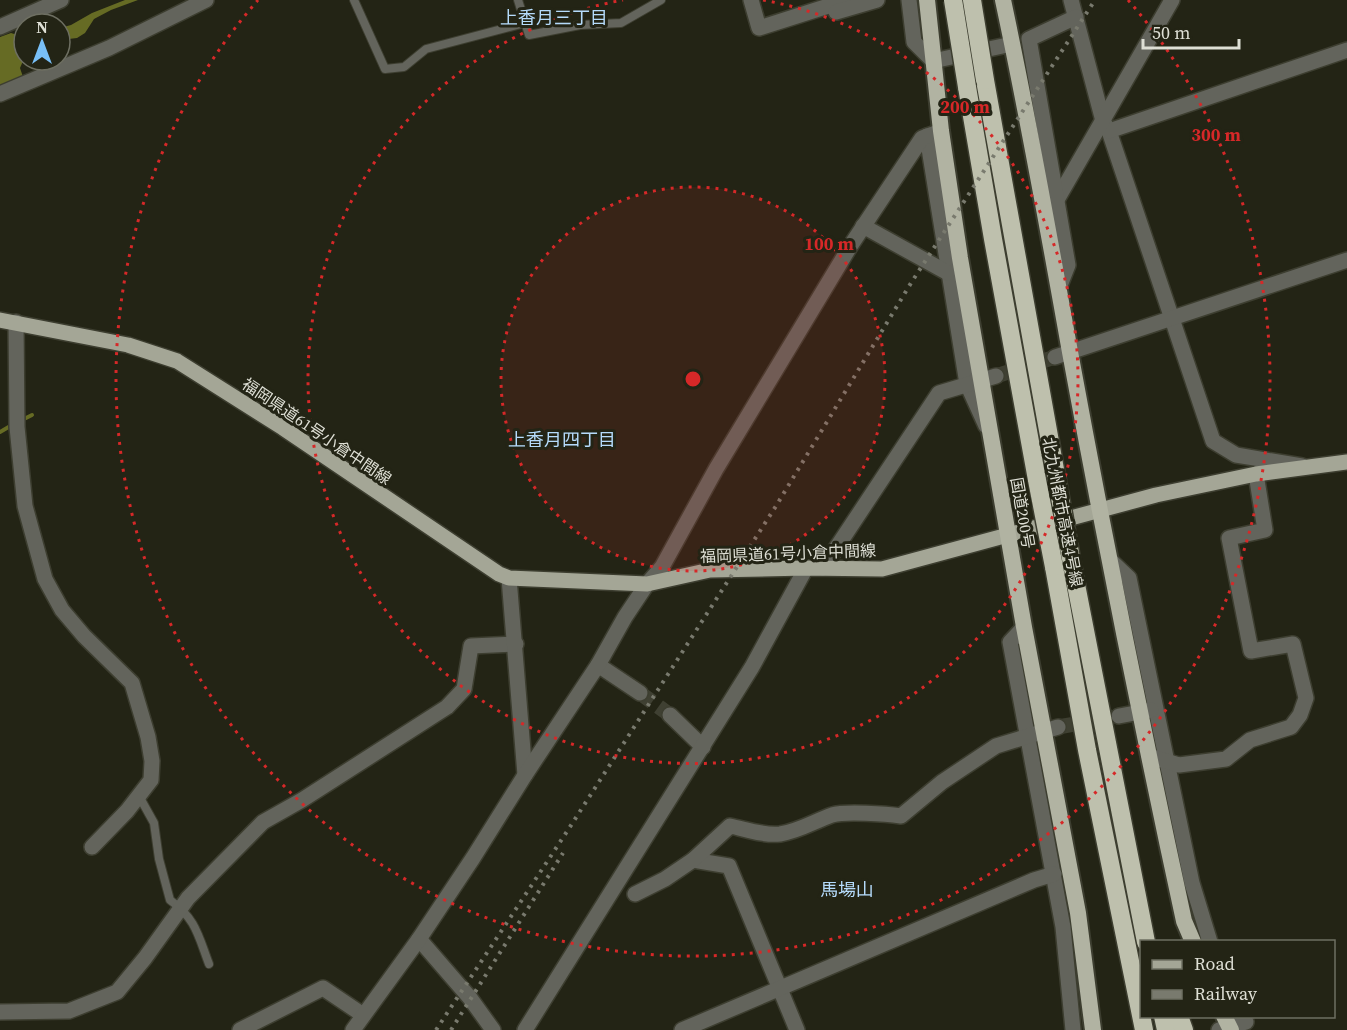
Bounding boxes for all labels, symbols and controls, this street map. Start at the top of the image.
district label: 上香月三丁目 [500,5,608,30]
north arrow [12,12,72,72]
scale bar [1143,12,1239,50]
text: N [36,16,48,38]
text: 50 m [1152,20,1190,45]
text: 200 m [940,94,990,119]
text: 300 m [1191,122,1241,147]
text: 100 m [804,231,854,256]
centre of rings [683,369,703,389]
street label: 福岡県道61号小倉中間線 [238,373,396,489]
district label: 上香月四丁目 [508,427,616,452]
street label: 北九州都市高速4号線 [1038,435,1088,589]
street label: 国道200号 [1006,476,1040,550]
street label: 福岡県道61号小倉中間線 [700,539,876,567]
district label: 馬場山 [820,877,874,902]
legend [1140,940,1335,1018]
text: Road [1194,951,1235,976]
text: Railway [1194,981,1258,1006]

